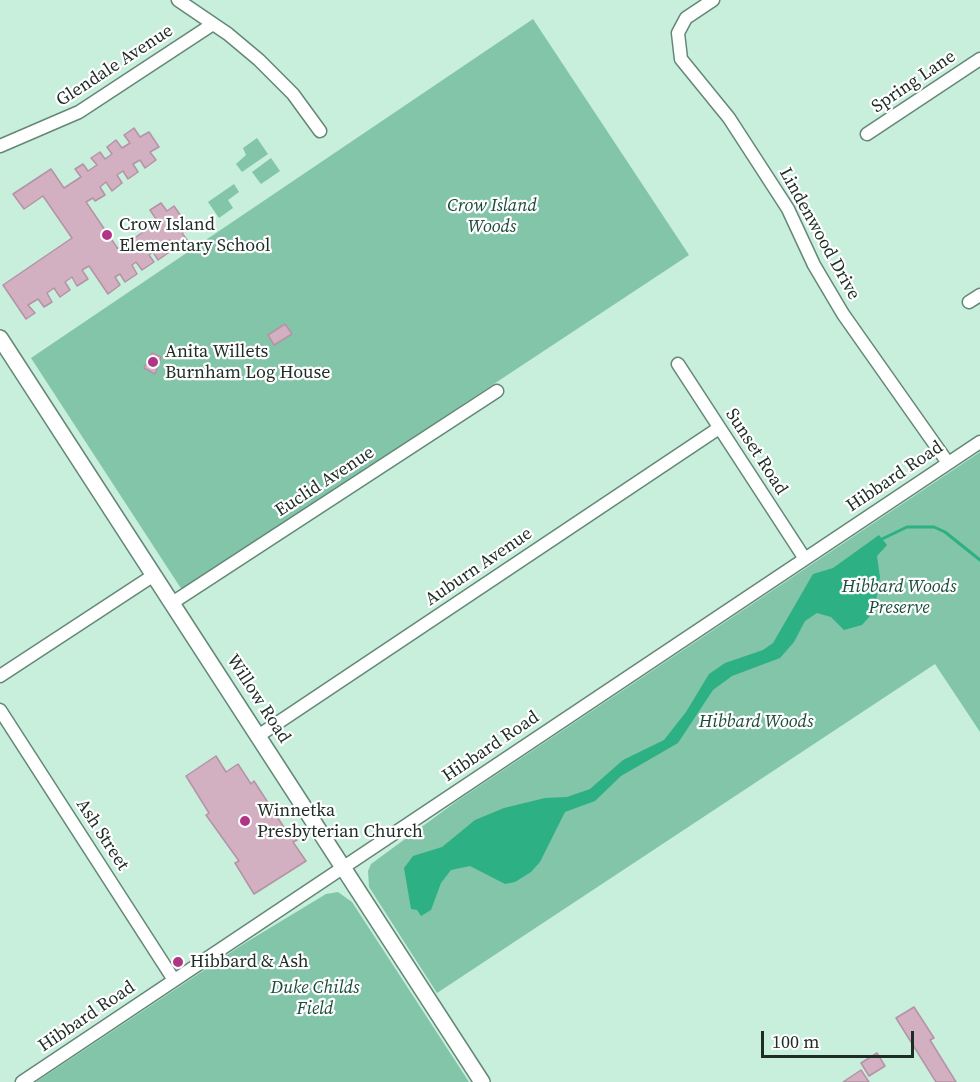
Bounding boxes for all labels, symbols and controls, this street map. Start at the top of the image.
street label: Glendale Avenue [53,20,177,112]
street label: Spring Lane [868,46,960,118]
street label: Lindenwood Drive [774,164,864,304]
park label: Crow Island Woods [447,195,537,238]
place label: Crow Island Elementary School [119,214,270,256]
marker: Crow Island Elementary School [100,228,114,242]
place label: Anita Willets Burnham Log House [165,341,330,384]
marker: Anita Willets Burnham Log House [146,355,160,369]
street label: Sunset Road [720,405,792,499]
street label: Hibbard Road [843,437,947,517]
street label: Euclid Avenue [271,442,379,522]
street label: Auburn Avenue [421,523,537,611]
park label: Hibbard Woods Preserve [842,576,956,618]
street label: Willow Road [221,650,295,748]
street label: Hibbard Road [439,707,543,787]
park label: Hibbard Woods [699,711,813,733]
street label: Ash Street [71,795,133,875]
place label: Winnetka Presbyterian Church [257,800,423,842]
marker: Winnetka Presbyterian Church [238,814,252,828]
place label: Hibbard & Ash [190,951,309,973]
marker: Hibbard & Ash [171,955,185,969]
street label: Hibbard Road [35,977,139,1057]
park label: Duke Childs Field [270,977,360,1020]
scale bar [764,1019,917,1057]
text: 100 m [772,1029,819,1054]

